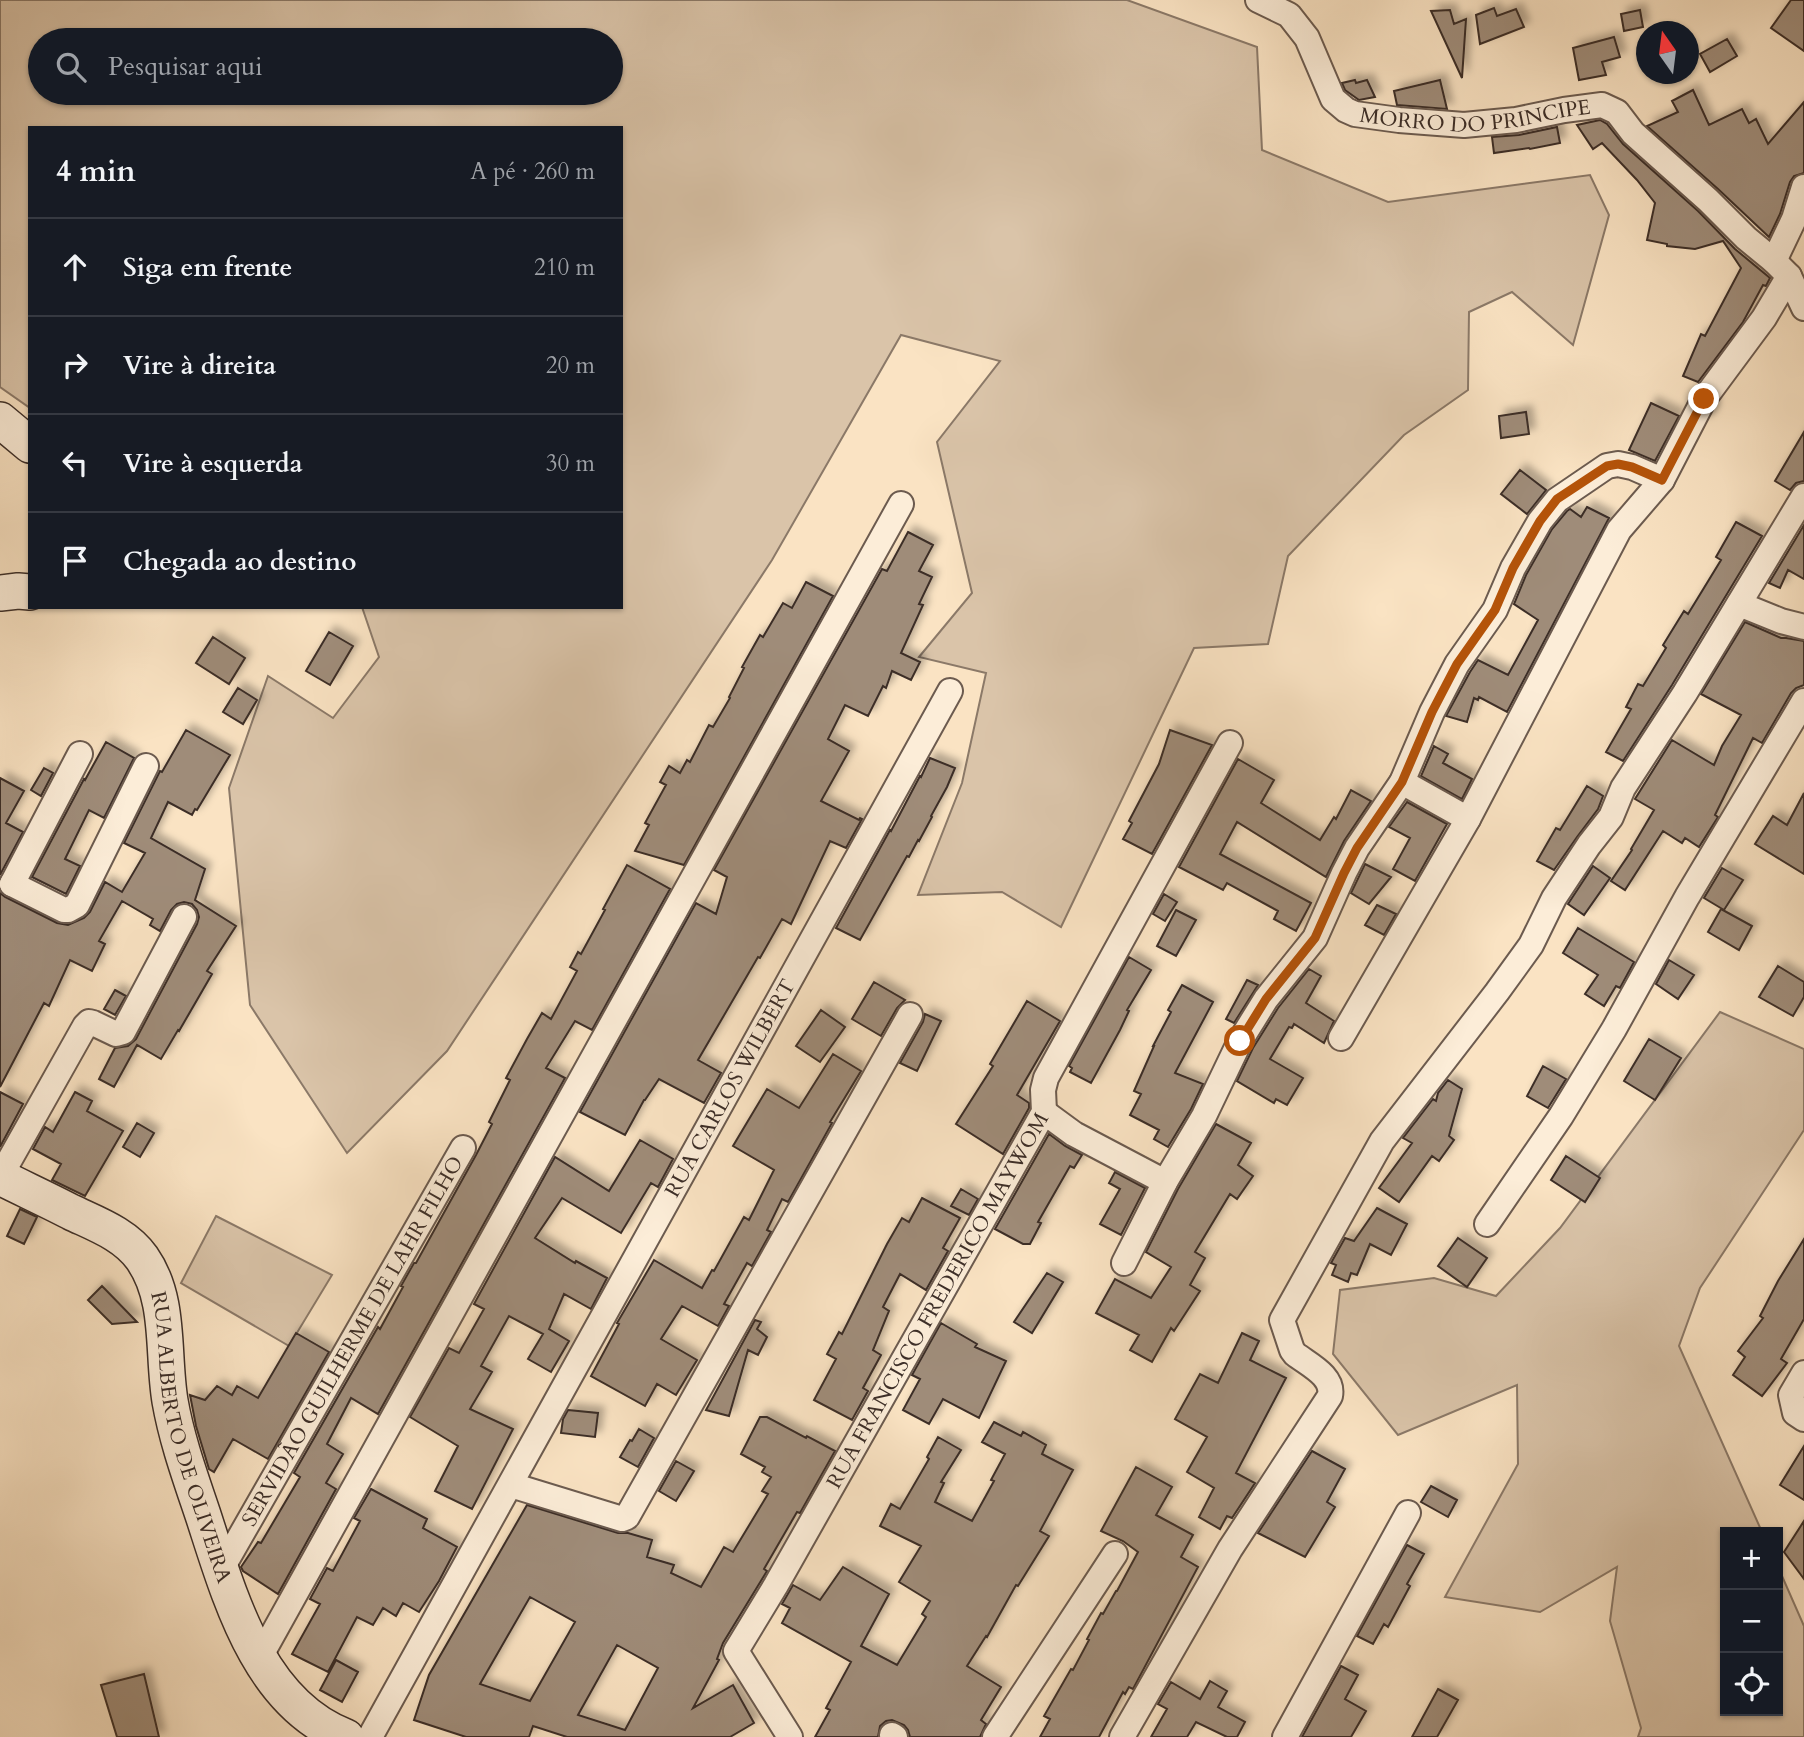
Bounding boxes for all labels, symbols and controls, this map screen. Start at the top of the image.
north arrow [1636,21,1699,84]
search box [28,28,623,105]
icon: search [52,48,90,86]
text: Pesquisar aqui [108,49,263,84]
street label: MORRO DO PRINCIPE [1358,93,1592,140]
text: 4 min [56,151,136,192]
text: A pé · 260 m [471,156,595,187]
icon: ahead [56,248,94,286]
text: Siga em frente [123,250,292,285]
text: 210 m [534,252,595,283]
icon: right [56,346,94,384]
text: Vire à direita [123,348,276,383]
text: 20 m [546,350,595,381]
route end [1688,383,1719,414]
icon: left [56,444,94,482]
text: Vire à esquerda [123,446,303,481]
text: 30 m [546,448,595,479]
icon: arrive [56,542,94,580]
text: Chegada ao destino [123,544,356,579]
street label: RUA CARLOS WILBERT [658,974,802,1203]
route start [1224,1025,1255,1056]
street label: RUA FRANCISCO FREDERICO MAYWOM [820,1107,1056,1494]
street label: SERVIDÃO GUILHERME DE LAHR FILHO [235,1151,470,1532]
street label: RUA ALBERTO DE OLIVEIRA [143,1288,238,1587]
map controls [1720,1527,1783,1716]
button: + [1720,1527,1783,1590]
button: − [1720,1590,1783,1653]
button: locate [1720,1653,1783,1716]

